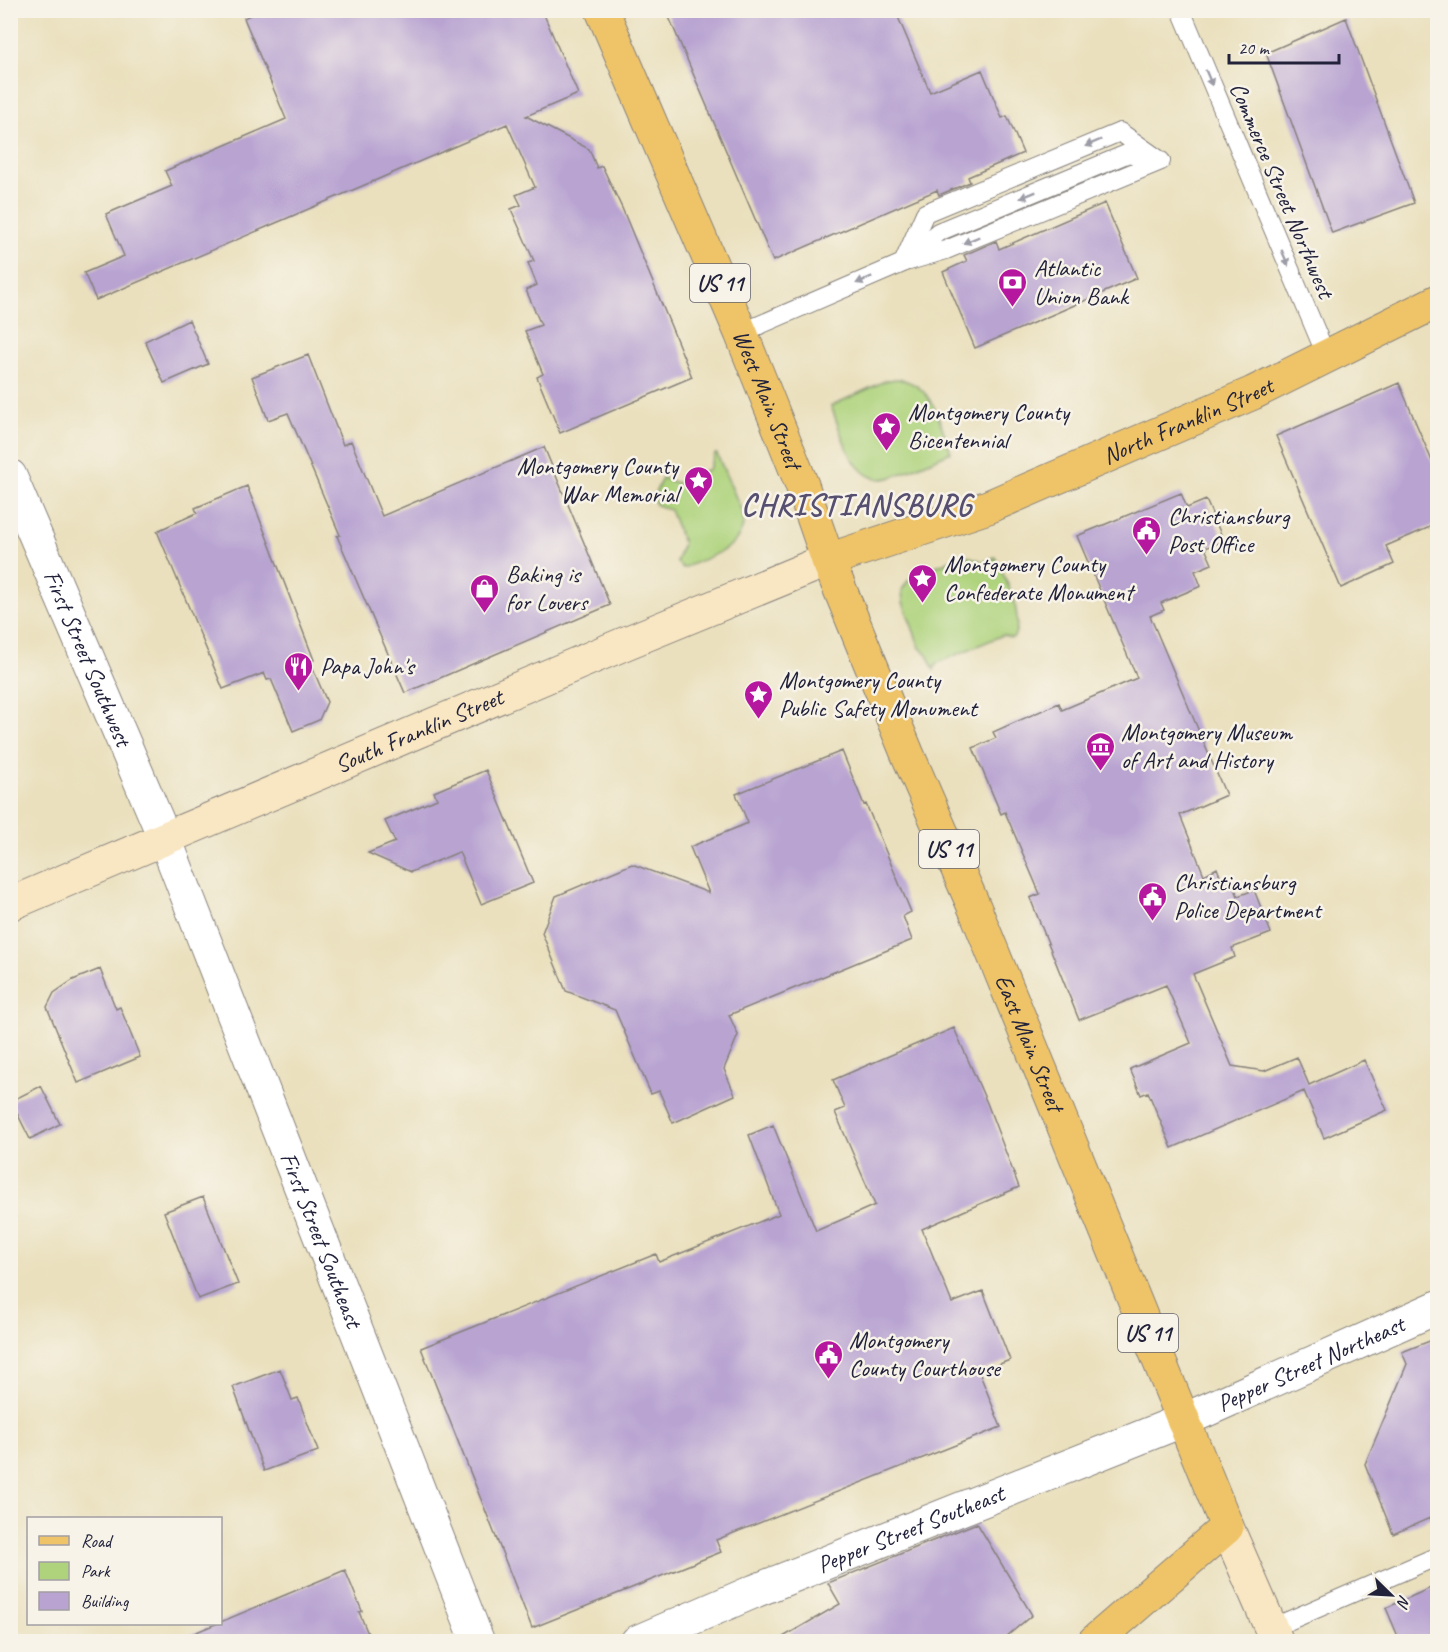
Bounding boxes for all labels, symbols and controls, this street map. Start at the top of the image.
scale bar [1229,27,1338,65]
text: 20 m [1238,37,1271,59]
one-way arrow [1204,70,1214,88]
street label: Commerce Street Northwest [1223,78,1342,304]
one-way arrow [1084,139,1102,148]
one-way arrow [1018,190,1036,200]
one-way arrow [962,236,980,245]
one-way arrow [1281,249,1290,267]
place label: Atlantic Union Bank [1034,253,1130,311]
road number: US 11 [690,264,750,302]
bank icon: Atlantic Union Bank [997,266,1029,308]
one-way arrow [855,276,873,285]
street label: West Main Street [726,326,810,476]
street label: North Franklin Street [1098,370,1280,471]
place label: Montgomery County Bicentennial [908,397,1071,455]
place icon: Montgomery County Bicentennial [871,410,903,452]
place label: Montgomery County War Memorial [517,451,682,509]
place icon: Montgomery County War Memorial [683,464,715,506]
district label: CHRISTIANSBURG [741,486,976,524]
place label: Christiansburg Post Office [1168,501,1291,559]
public building icon: Christiansburg Post Office [1131,514,1163,556]
place label: Montgomery County Confederate Monument [944,549,1136,607]
place label: Baking is for Lovers [506,559,589,617]
place icon: Montgomery County Confederate Monument [907,562,939,604]
street label: First Street Southwest [37,566,139,752]
shop icon: Baking is for Lovers [469,572,501,614]
restaurant icon: Papa John's [283,650,315,692]
place label: Papa John's [320,651,416,681]
place label: Montgomery County Public Safety Monument [779,665,979,723]
place icon: Montgomery County Public Safety Monument [742,678,774,720]
street label: South Franklin Street [330,681,509,780]
place label: Montgomery Museum of Art and History [1121,717,1293,775]
museum icon: Montgomery Museum of Art and History [1084,730,1116,772]
road number: US 11 [919,830,979,868]
place label: Christiansburg Police Department [1174,867,1323,925]
public building icon: Christiansburg Police Department [1137,880,1169,922]
street label: East Main Street [988,970,1072,1118]
street label: First Street Southeast [274,1148,370,1334]
street label: Pepper Street Northeast [1212,1308,1411,1418]
road number: US 11 [1118,1314,1178,1352]
place label: Montgomery County Courthouse [849,1325,1002,1383]
public building icon: Montgomery County Courthouse [812,1338,844,1380]
street label: Pepper Street Southeast [813,1478,1010,1580]
legend [27,1517,222,1625]
text: Road [81,1530,114,1552]
text: Park [81,1560,111,1582]
north arrow [1361,1565,1421,1625]
text: Building [81,1590,130,1612]
text: N [1391,1592,1415,1612]

